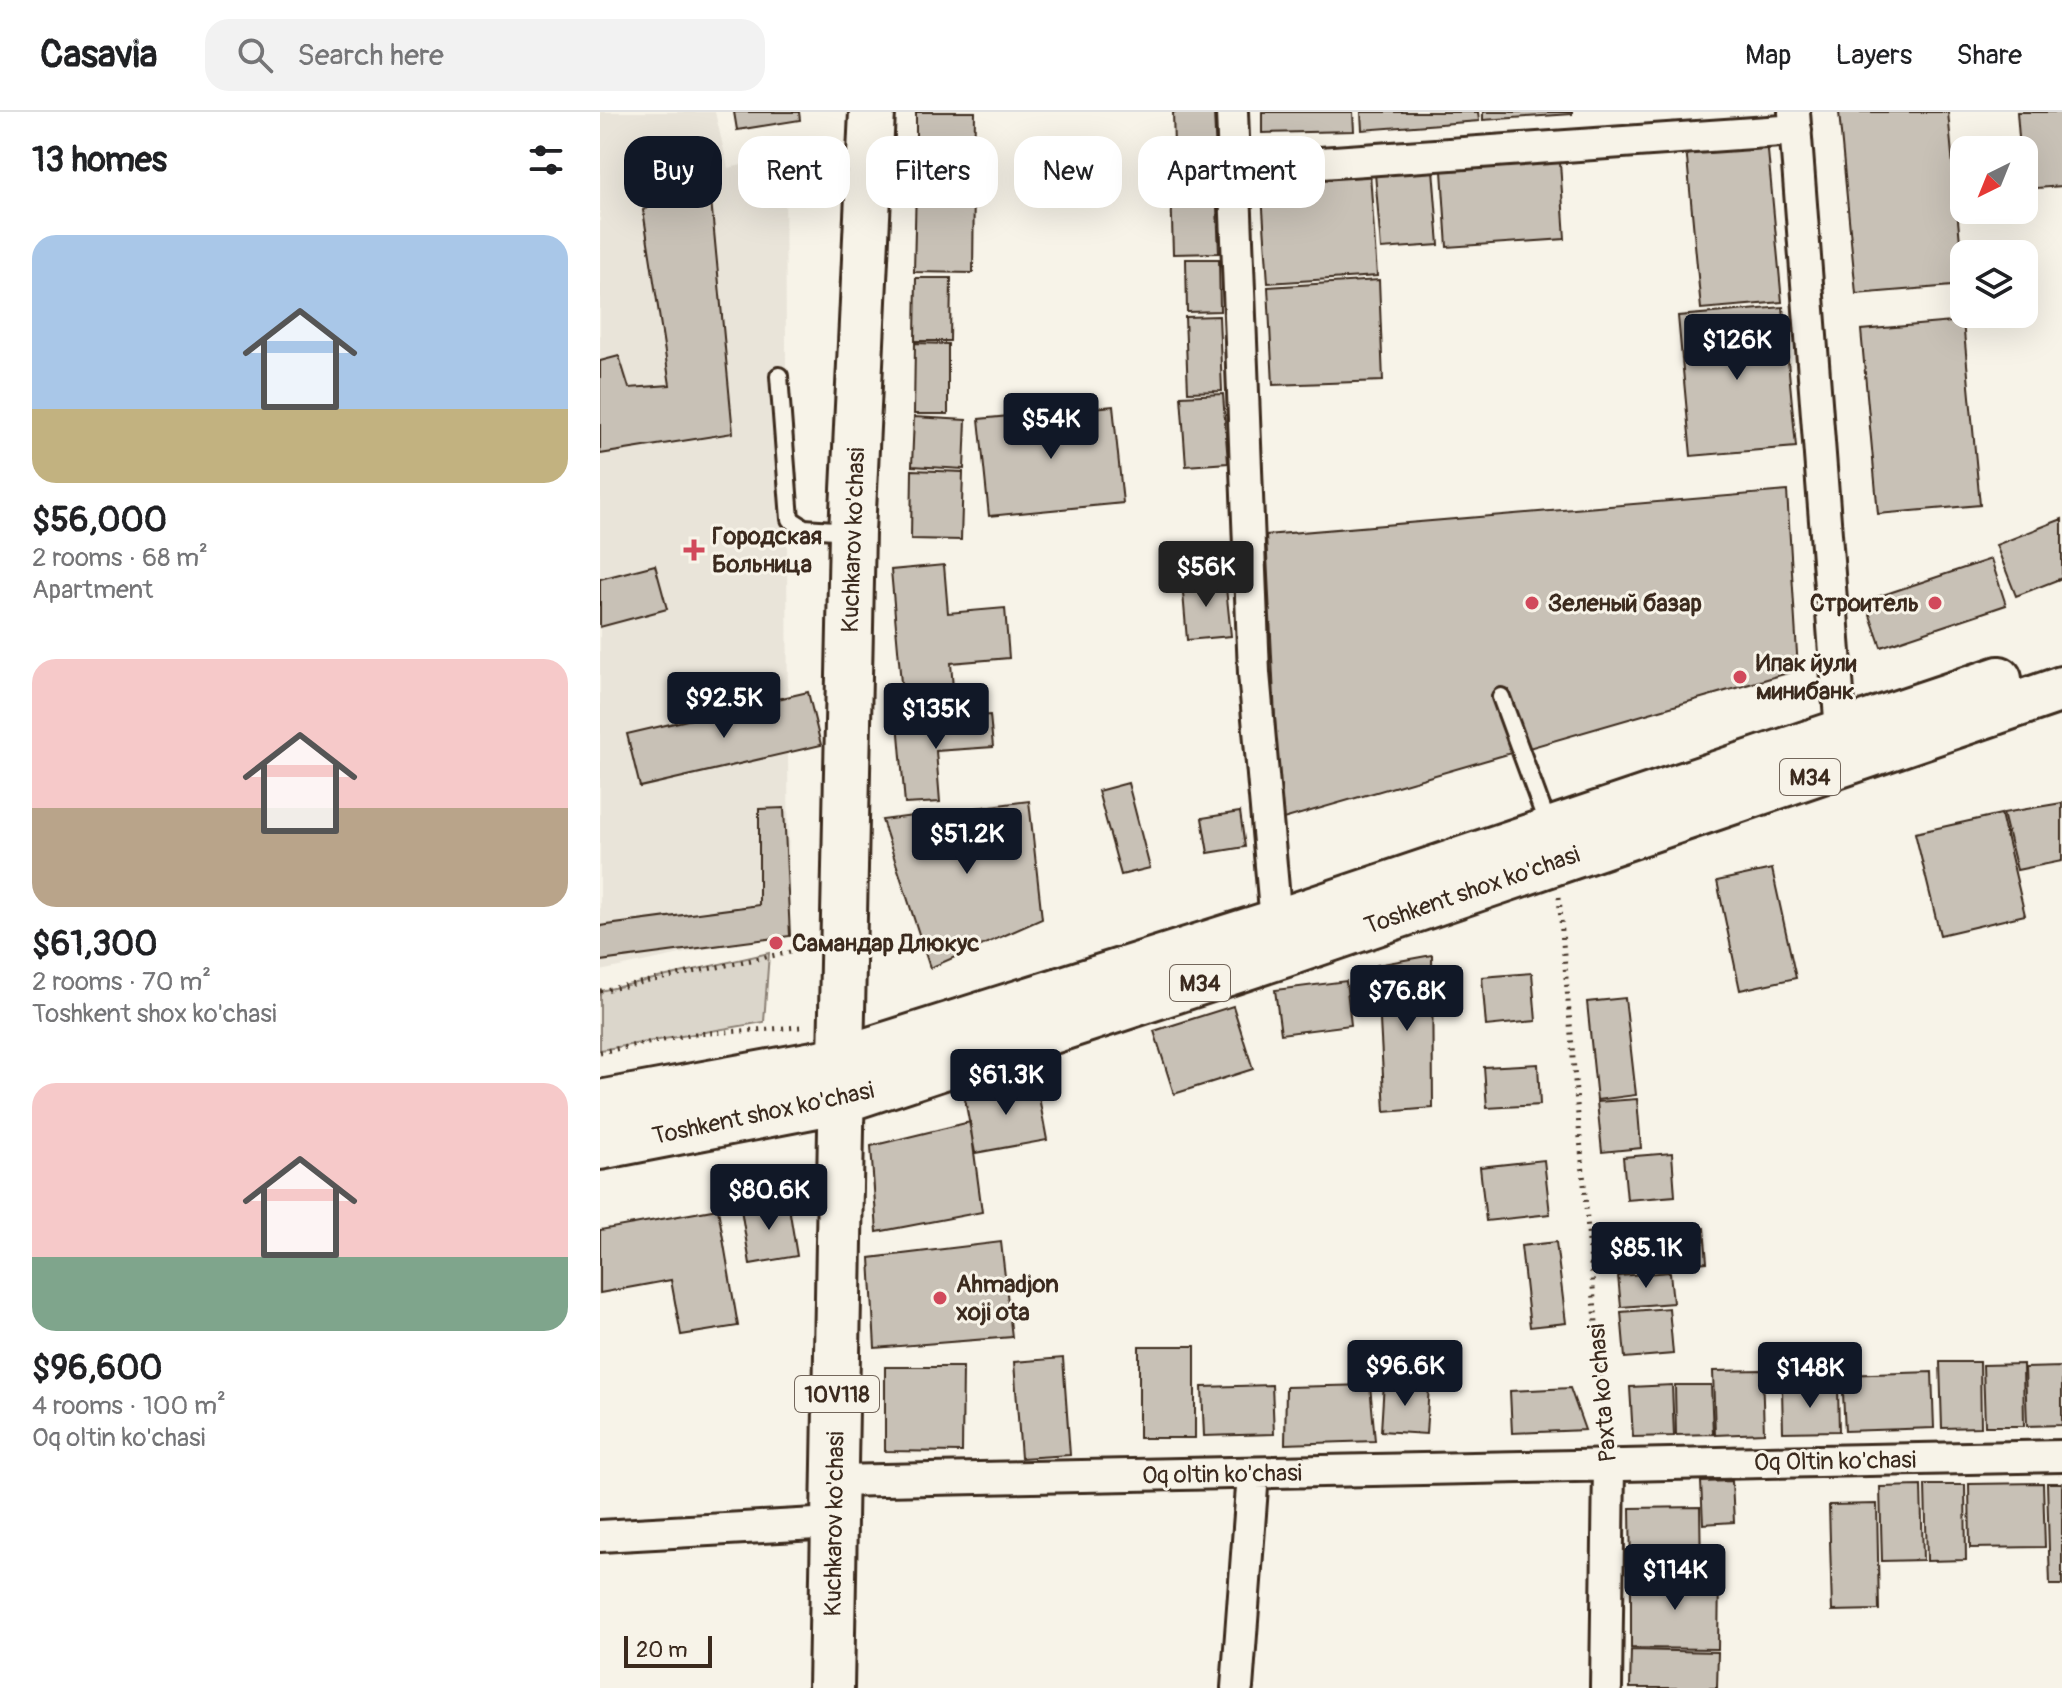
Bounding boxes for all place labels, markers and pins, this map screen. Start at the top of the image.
pin: $126K [1681,314,1793,382]
pin: $54K [1004,393,1098,461]
place label: Городская Больница [712,522,822,579]
marker: Городская Больница [683,539,705,561]
pin: $56K [1159,541,1253,609]
place label: Зеленый базар [1548,589,1702,618]
place label: Строитель [1810,589,1919,618]
marker: Зеленый базар [1523,594,1541,612]
marker: Строитель [1926,594,1944,612]
place label: Ипак йули минибанк [1756,649,1857,706]
marker: Ипак йули минибанк [1731,668,1749,686]
pin: $92.5K [659,672,789,740]
pin: $135K [880,683,992,751]
pin: $51.2K [902,808,1032,876]
place label: Самандар Длюкус [792,929,980,958]
marker: Самандар Длюкус [767,934,785,952]
pin: $76.8K [1342,965,1472,1033]
pin: $61.3K [941,1049,1071,1117]
pin: $80.6K [704,1164,834,1232]
pin: $85.1K [1581,1222,1711,1290]
place label: Ahmadjon xoji ota [956,1270,1059,1327]
marker: Ahmadjon xoji ota [931,1289,949,1307]
pin: $96.6K [1340,1340,1470,1408]
pin: $148K [1754,1342,1866,1410]
pin: $114K [1619,1544,1731,1612]

